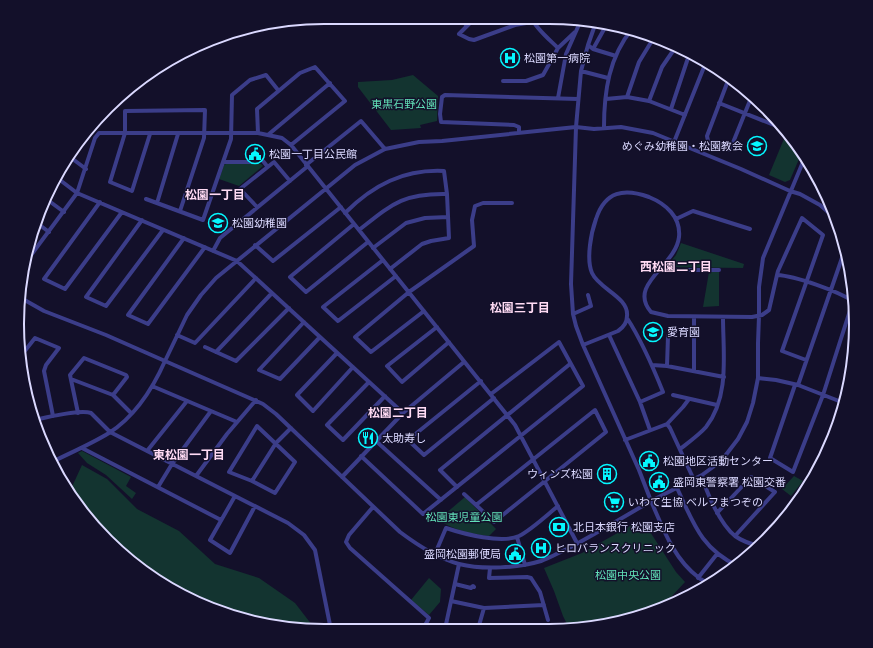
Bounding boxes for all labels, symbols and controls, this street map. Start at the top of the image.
hospital icon: 松園第一病院 [499,47,521,69]
place label: 松園第一病院 [524,51,590,65]
park label: 東黒石野公園 [371,97,437,111]
school or university icon: めぐみ幼稚園・松園教会 [746,135,768,157]
place label: めぐみ幼稚園・松園教会 [622,139,743,153]
public building icon: 松園一丁目公民館 [244,143,266,165]
place label: 松園一丁目公民館 [269,147,357,161]
district label: 松園一丁目 [185,187,245,203]
school or university icon: 松園幼稚園 [207,212,229,234]
place label: 松園幼稚園 [232,216,287,230]
district label: 西松園二丁目 [640,259,712,275]
district label: 松園三丁目 [490,300,550,316]
school or university icon: 愛育園 [642,321,664,343]
place label: 愛育園 [667,325,700,339]
district label: 松園二丁目 [368,405,428,421]
restaurant icon: 太助寿し [357,427,379,449]
place label: 太助寿し [382,431,426,445]
district label: 東松園一丁目 [153,447,225,463]
public building icon: 松園地区活動センター [638,450,660,472]
place label: 松園地区活動センター [663,454,773,468]
building icon: ウィンズ松園 [596,463,618,485]
place label: ウィンズ松園 [527,467,593,481]
public building icon: 盛岡東警察署 松園交番 [648,471,670,493]
place label: 盛岡東警察署 松園交番 [673,475,786,489]
supermarket icon: いわて生協 ベルフまつぞの [603,491,625,513]
place label: いわて生協 ベルフまつぞの [628,495,763,509]
park label: 松園東児童公園 [426,510,503,524]
bank icon: 北日本銀行 松園支店 [548,516,570,538]
place label: 北日本銀行 松園支店 [573,520,675,534]
hospital icon: ヒロバランスクリニック [530,537,552,559]
place label: ヒロバランスクリニック [555,541,676,555]
public building icon: 盛岡松園郵便局 [504,543,526,565]
place label: 盛岡松園郵便局 [424,547,501,561]
park label: 松園中央公園 [595,568,661,582]

